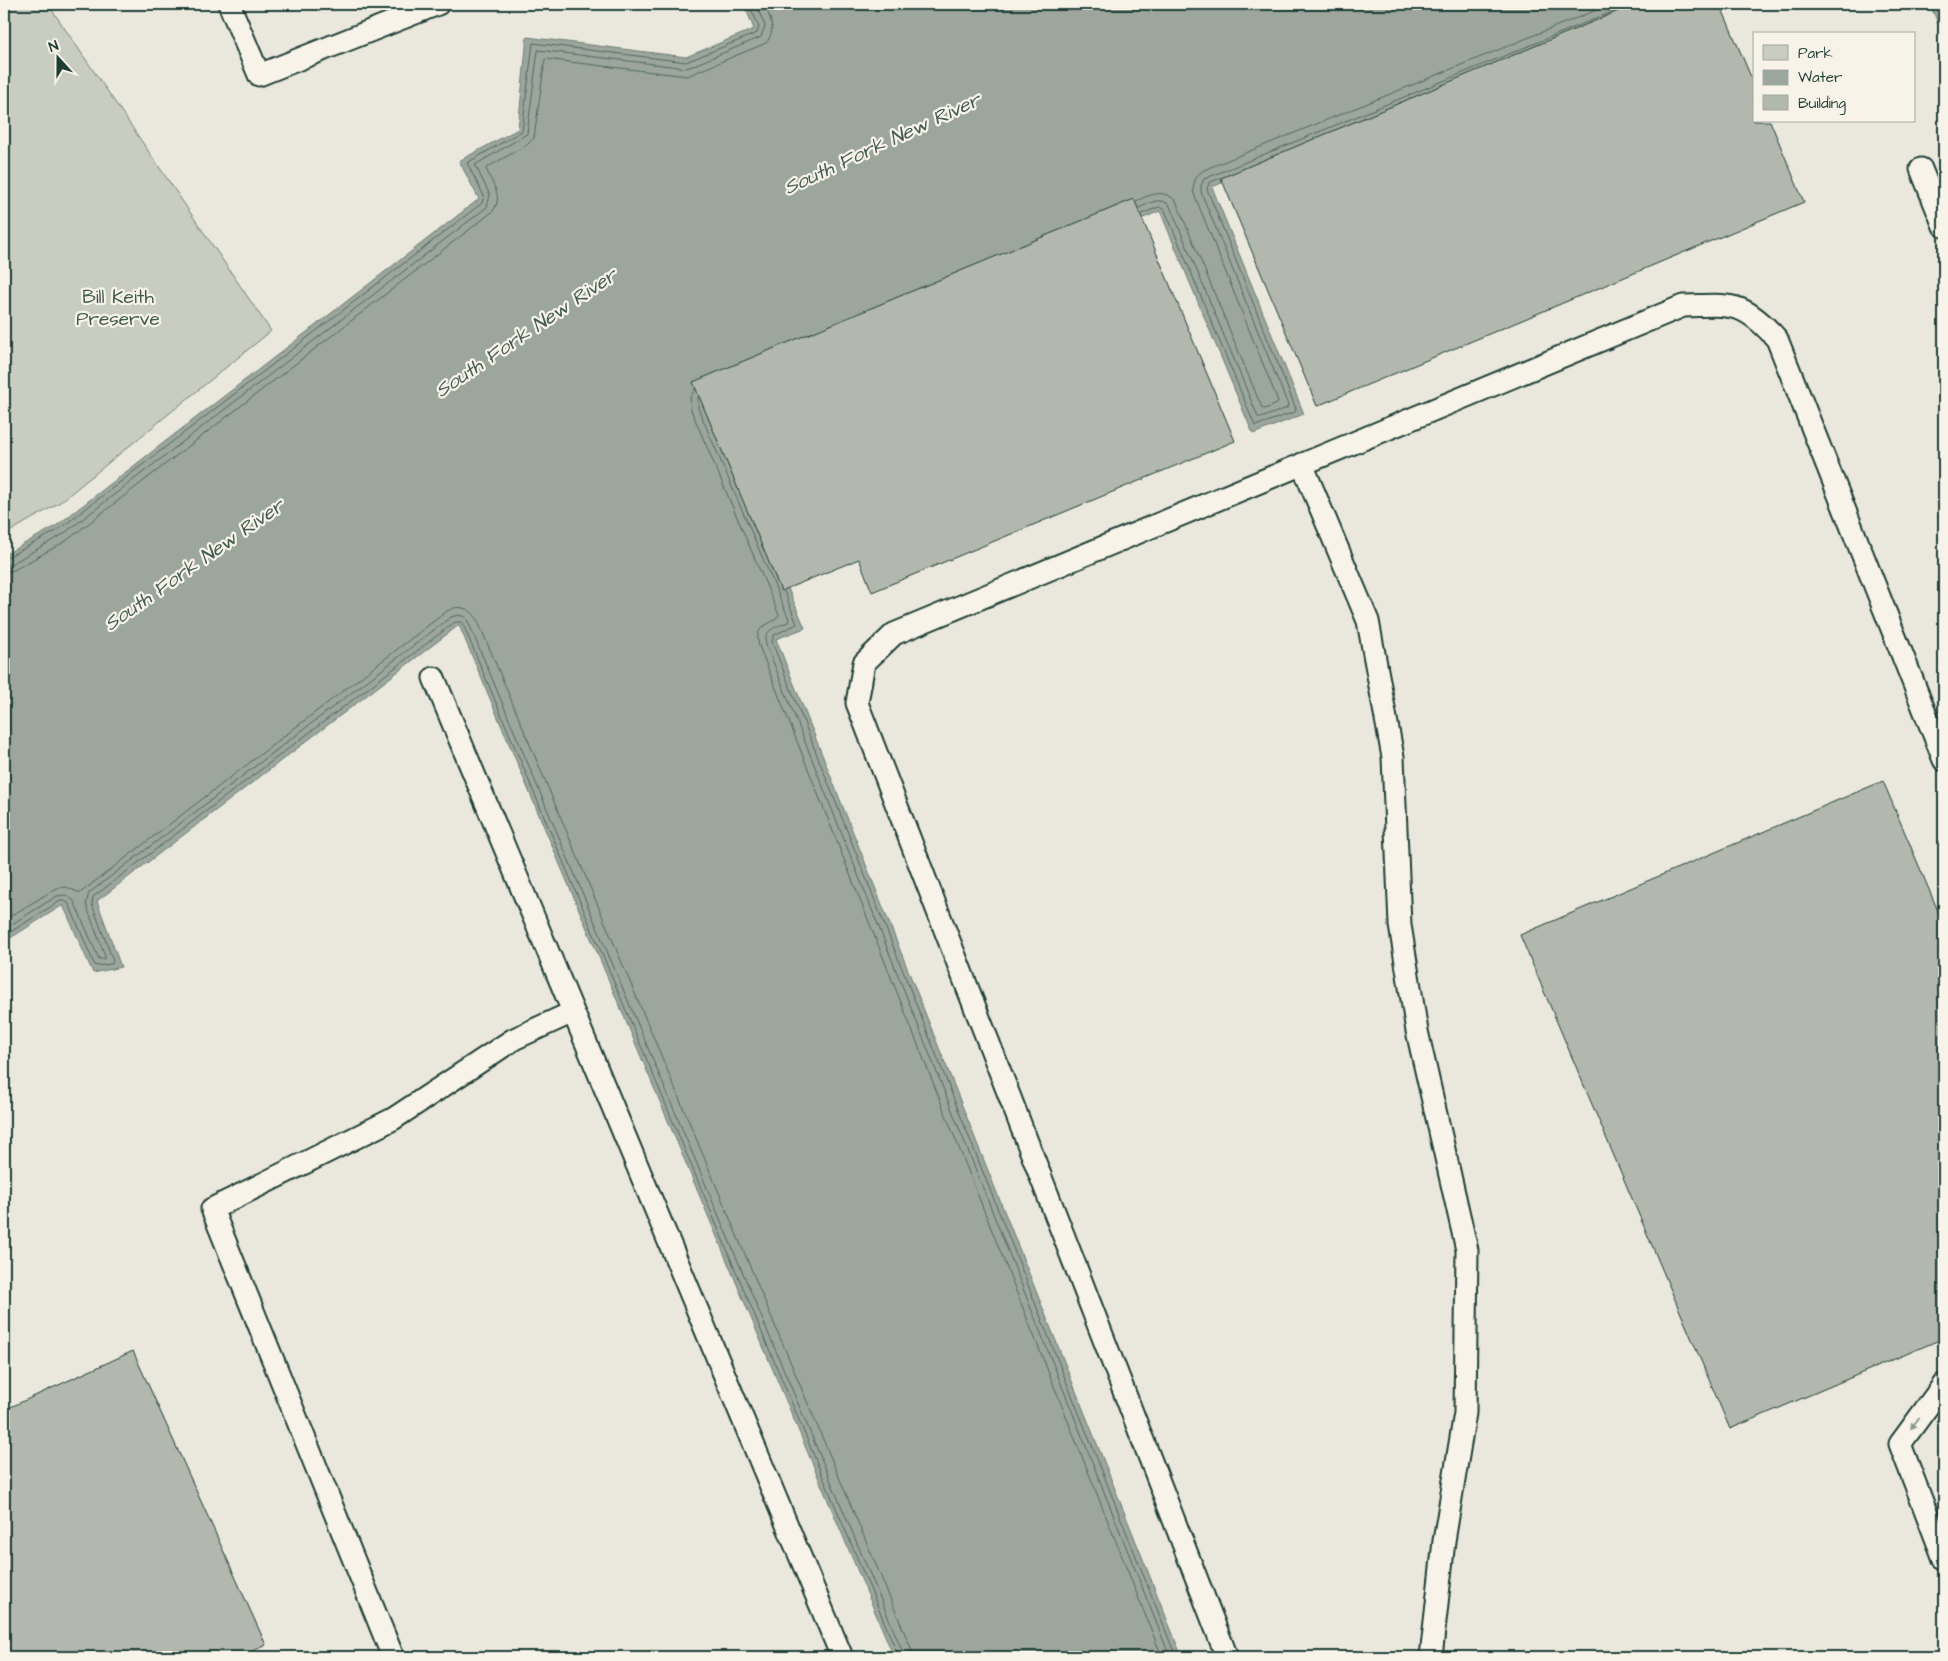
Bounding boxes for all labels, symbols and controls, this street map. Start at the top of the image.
north arrow [32,32,82,82]
legend [1753,32,1916,122]
text: N [46,36,62,58]
text: Park [1798,43,1833,64]
text: Water [1798,67,1842,88]
water label: South Fork New River [779,85,987,202]
text: Building [1798,93,1846,115]
water label: South Fork New River [430,261,624,404]
park label: Bill Keith Preserve [76,284,160,333]
water label: South Fork New River [98,491,291,638]
one-way arrow [1910,1416,1920,1430]

